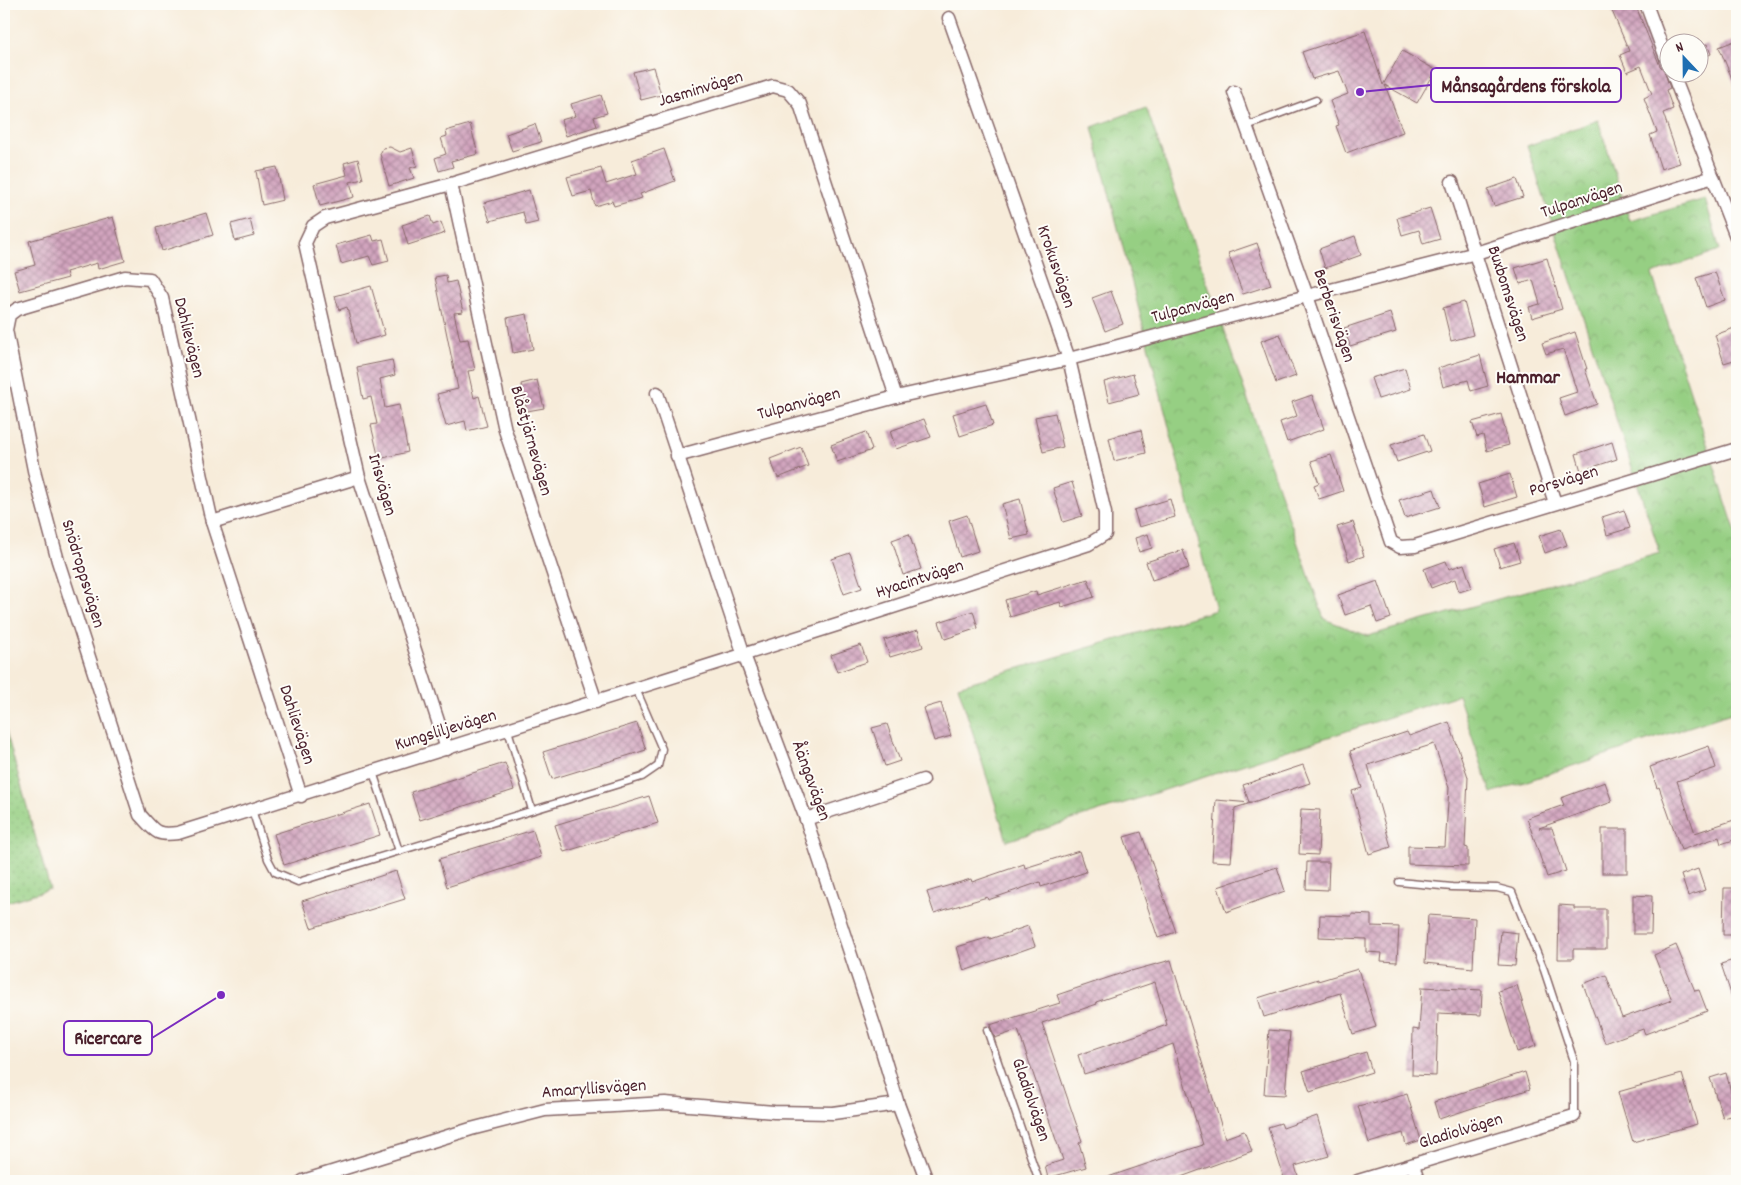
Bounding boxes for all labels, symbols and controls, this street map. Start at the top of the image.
north arrow [1658,32,1708,82]
text: N [1673,37,1687,58]
street label: Jasminvägen [656,65,746,115]
callout: Månsagårdens förskola [1431,68,1621,102]
text: Månsagårdens förskola [1441,75,1612,102]
street label: Tulpanvägen [1538,176,1626,226]
street label: Krokusvägen [1029,222,1081,312]
street label: Buxbomsvägen [1480,243,1534,345]
street label: Berberisvägen [1305,266,1361,366]
street label: Tulpanvägen [1149,285,1237,331]
street label: Dahlievägen [166,295,210,381]
district label: Hammar [1496,365,1561,393]
street label: Tulpanvägen [755,382,843,428]
street label: Blåstjärnevägen [502,383,558,499]
street label: Irisvägen [360,451,402,519]
street label: Porsvägen [1526,460,1602,504]
street label: Snödroppsvägen [54,517,110,631]
street label: Hyacintvägen [873,554,967,606]
street label: Dahlievägen [271,682,321,768]
street label: Kungsliljevägen [392,704,500,758]
street label: Åängavägen [784,737,836,825]
callout: Ricercare [64,1021,152,1055]
text: Ricercare [74,1027,142,1054]
street label: Gladiolvägen [1004,1055,1056,1145]
street label: Amaryllisvägen [541,1074,647,1106]
street label: Gladiolvägen [1416,1107,1506,1157]

